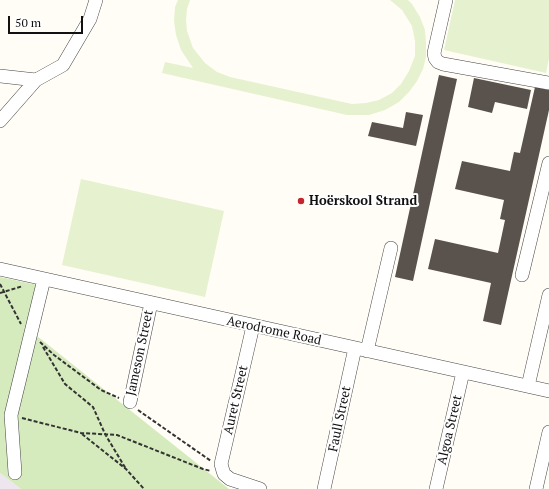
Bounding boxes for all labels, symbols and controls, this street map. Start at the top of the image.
scale bar [10,8,85,34]
text: 50 m [15,15,41,30]
place label: Hoërskool Strand [309,193,417,209]
marker: Hoërskool Strand [296,196,306,206]
street label: Jameson Street [123,309,157,397]
street label: Aerodrome Road [225,313,323,349]
street label: Auret Street [220,364,252,436]
street label: Faull Street [325,385,355,453]
street label: Algoa Street [434,394,466,466]

